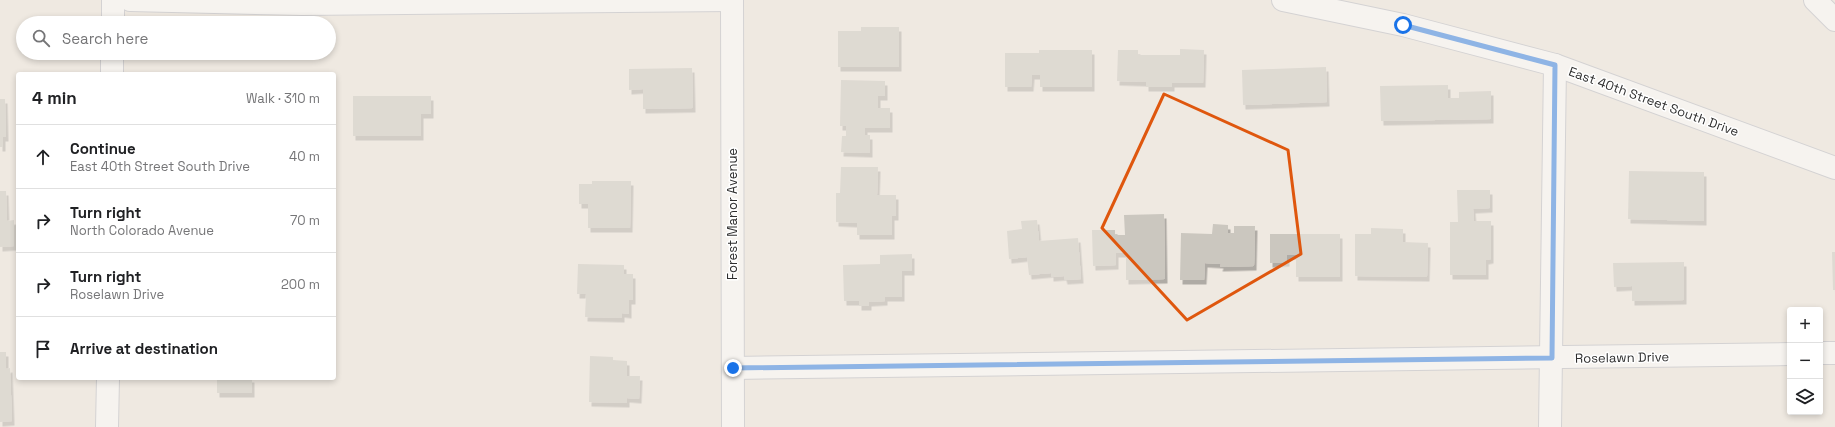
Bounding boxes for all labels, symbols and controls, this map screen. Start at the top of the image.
search box [16,16,336,60]
route start [1394,16,1412,34]
icon: search [30,27,52,49]
text: Search here [62,29,148,48]
street label: East 40th Street South Drive [1566,63,1741,140]
text: 4 min [32,87,77,109]
text: Walk · 310 m [246,90,320,107]
text: Continue [70,139,136,158]
icon: ahead [32,146,54,168]
text: 40 m [289,148,320,165]
street label: Forest Manor Avenue [724,148,741,280]
text: East 40th Street South Drive [70,158,250,175]
text: Turn right [70,203,141,222]
icon: right [32,210,54,232]
text: 70 m [290,212,320,229]
text: North Colorado Avenue [70,222,214,239]
text: Turn right [70,267,141,286]
icon: right [32,274,54,296]
text: 200 m [281,276,320,293]
text: Roselawn Drive [70,286,164,303]
map controls [1787,307,1823,415]
button: + [1787,307,1823,343]
icon: arrive [32,338,54,360]
text: Arrive at destination [70,339,218,358]
button: − [1787,343,1823,379]
street label: Roselawn Drive [1575,348,1669,367]
route end [724,359,742,377]
button: layers [1787,379,1823,415]

